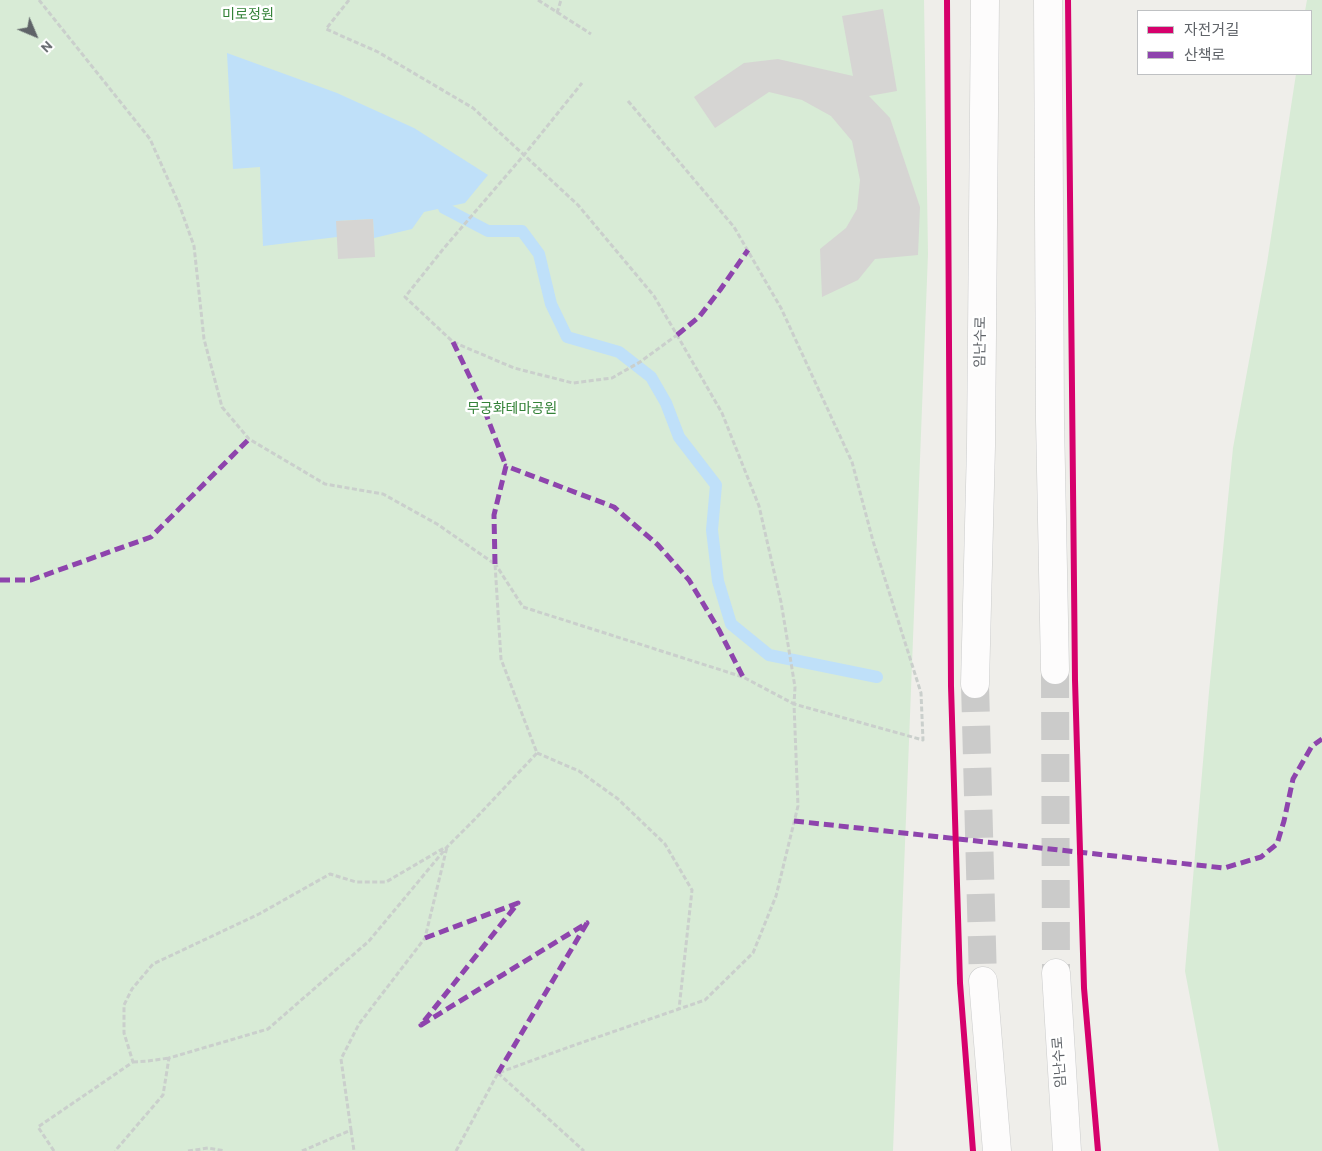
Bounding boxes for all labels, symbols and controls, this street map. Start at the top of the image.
park label: 미로정원 [222,8,274,24]
north arrow [10,10,60,60]
legend [1137,10,1312,75]
text: 자전거길 [1184,22,1239,41]
text: N [36,36,56,56]
text: 산책로 [1184,47,1225,66]
street label: 임난수로 [973,316,991,368]
park label: 무궁화테마공원 [467,402,557,418]
street label: 임난수로 [1051,1036,1071,1088]

